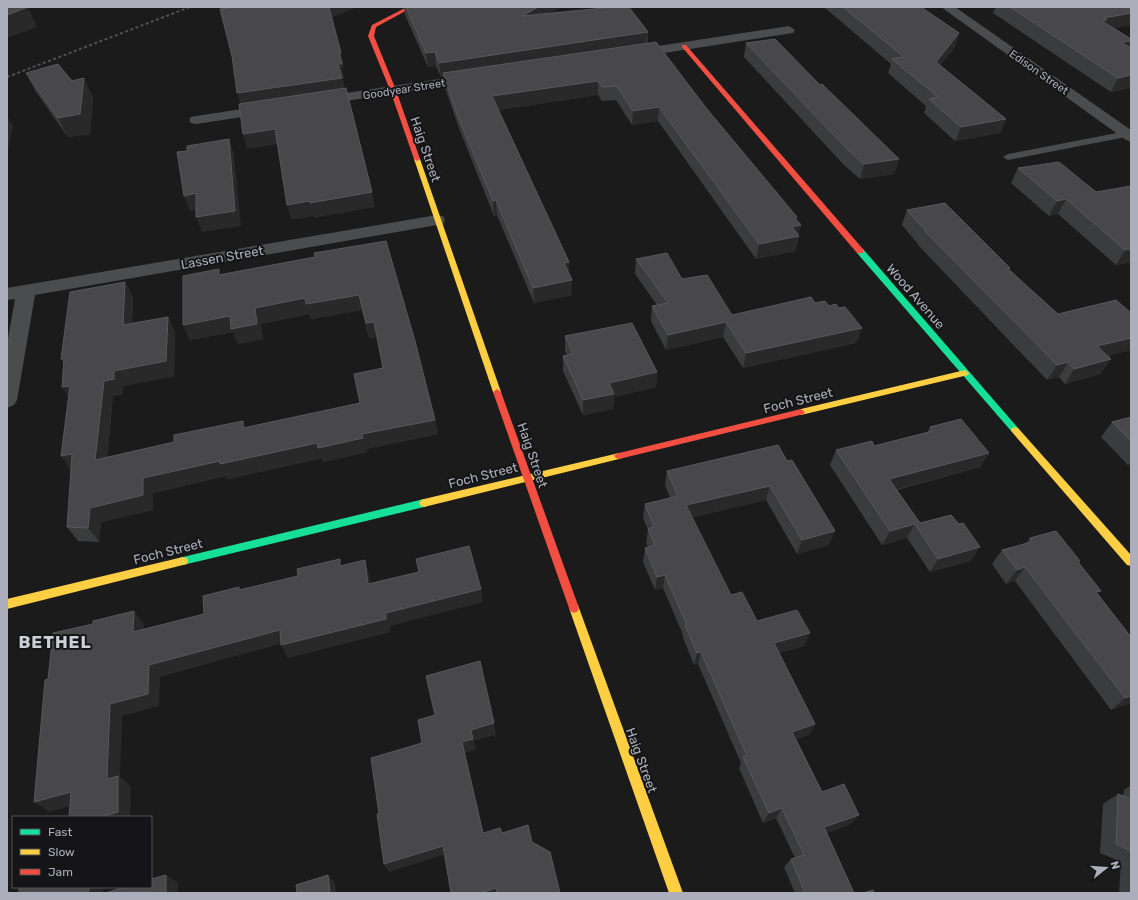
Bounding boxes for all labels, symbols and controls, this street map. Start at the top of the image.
street label: Edison Street [1007,47,1071,98]
street label: Goodyear Street [362,76,447,102]
street label: Haig Street [406,115,444,184]
street label: Lassen Street [180,243,265,272]
street label: Wood Avenue [883,261,948,332]
street label: Foch Street [762,385,834,416]
street label: Haig Street [513,421,551,490]
street label: Foch Street [447,460,519,491]
street label: Foch Street [132,536,204,567]
district label: BETHEL [18,632,92,652]
street label: Haig Street [622,726,660,795]
legend [12,816,152,888]
text: Fast [48,825,72,839]
text: Slow [48,845,75,859]
north arrow [1086,848,1126,888]
text: N [1108,860,1122,871]
text: Jam [48,865,73,879]

